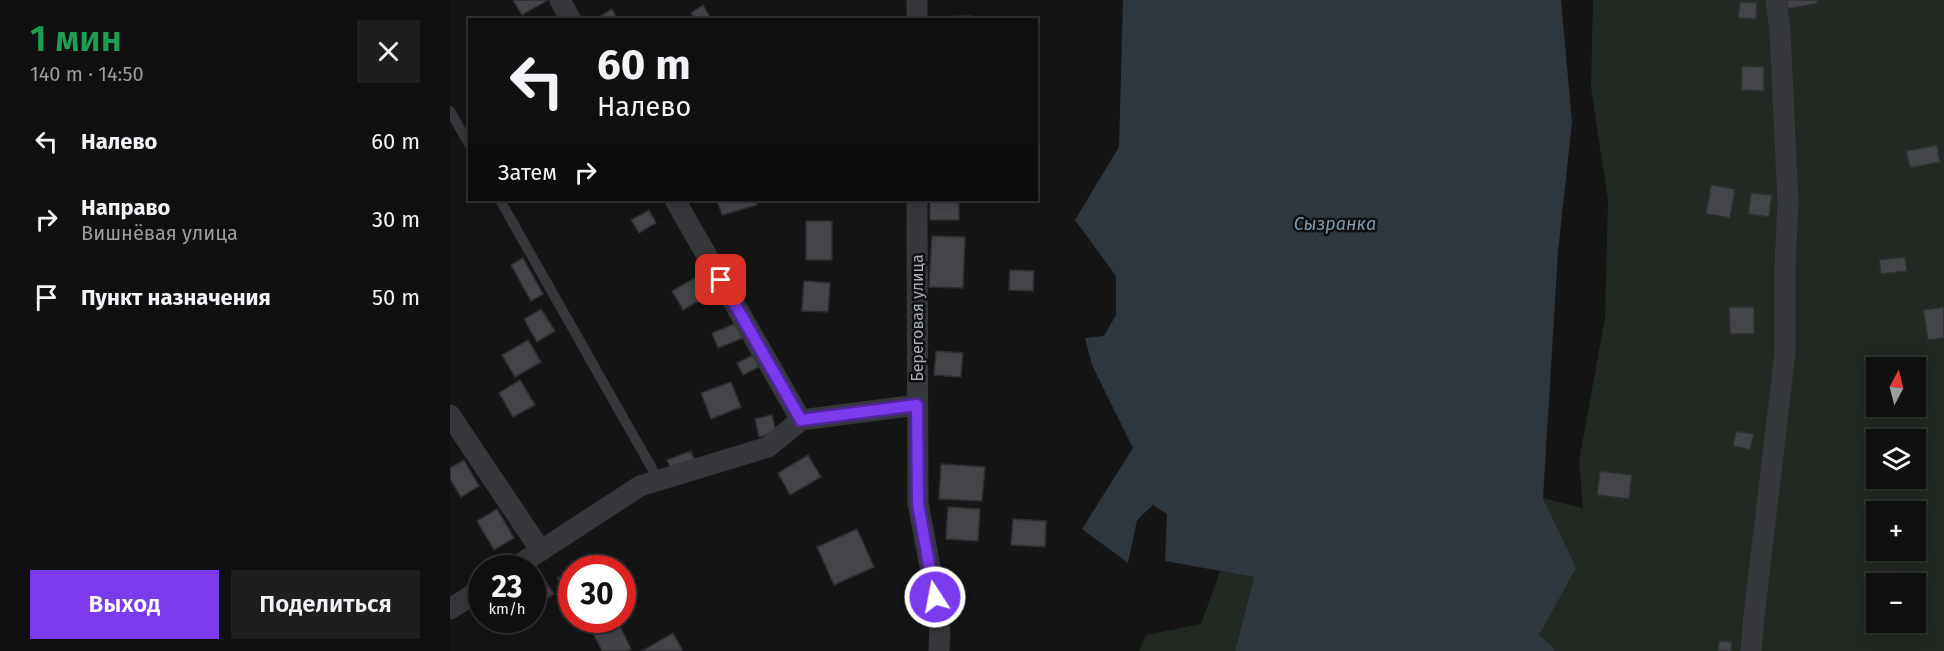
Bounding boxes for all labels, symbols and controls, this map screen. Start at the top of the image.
text: 1 мин [30,17,122,61]
button: close [357,20,420,83]
text: 60 m [597,40,691,90]
icon: left [498,42,576,120]
text: 140 m · 14:50 [30,62,144,86]
text: Налево [597,91,691,123]
icon: left [30,125,63,158]
text: Налево [81,128,157,155]
text: 60 m [371,128,420,155]
icon: right [569,156,602,189]
text: Затем [498,159,557,186]
text: Направо [81,194,170,221]
icon: right [30,203,63,236]
text: 30 m [372,206,420,233]
water label: Сызранка [1294,213,1376,235]
text: Вишнёвая улица [81,221,238,245]
pin [695,254,746,305]
street label: Береговая улица [908,254,927,382]
icon: arrive [704,263,737,296]
icon: arrive [30,281,63,314]
text: Пункт назначения [81,284,271,311]
text: 50 m [372,284,420,311]
north arrow [1866,357,1926,417]
map controls [1866,357,1926,633]
button: layers [1866,429,1926,489]
button: + [1866,501,1926,561]
speed limit sign: 30 [558,555,636,633]
position arrow [903,565,967,629]
text: 23 [492,569,522,605]
button: Выход [30,570,219,639]
button: Поделиться [231,570,420,639]
button: − [1866,573,1926,633]
text: km/h [488,600,526,618]

